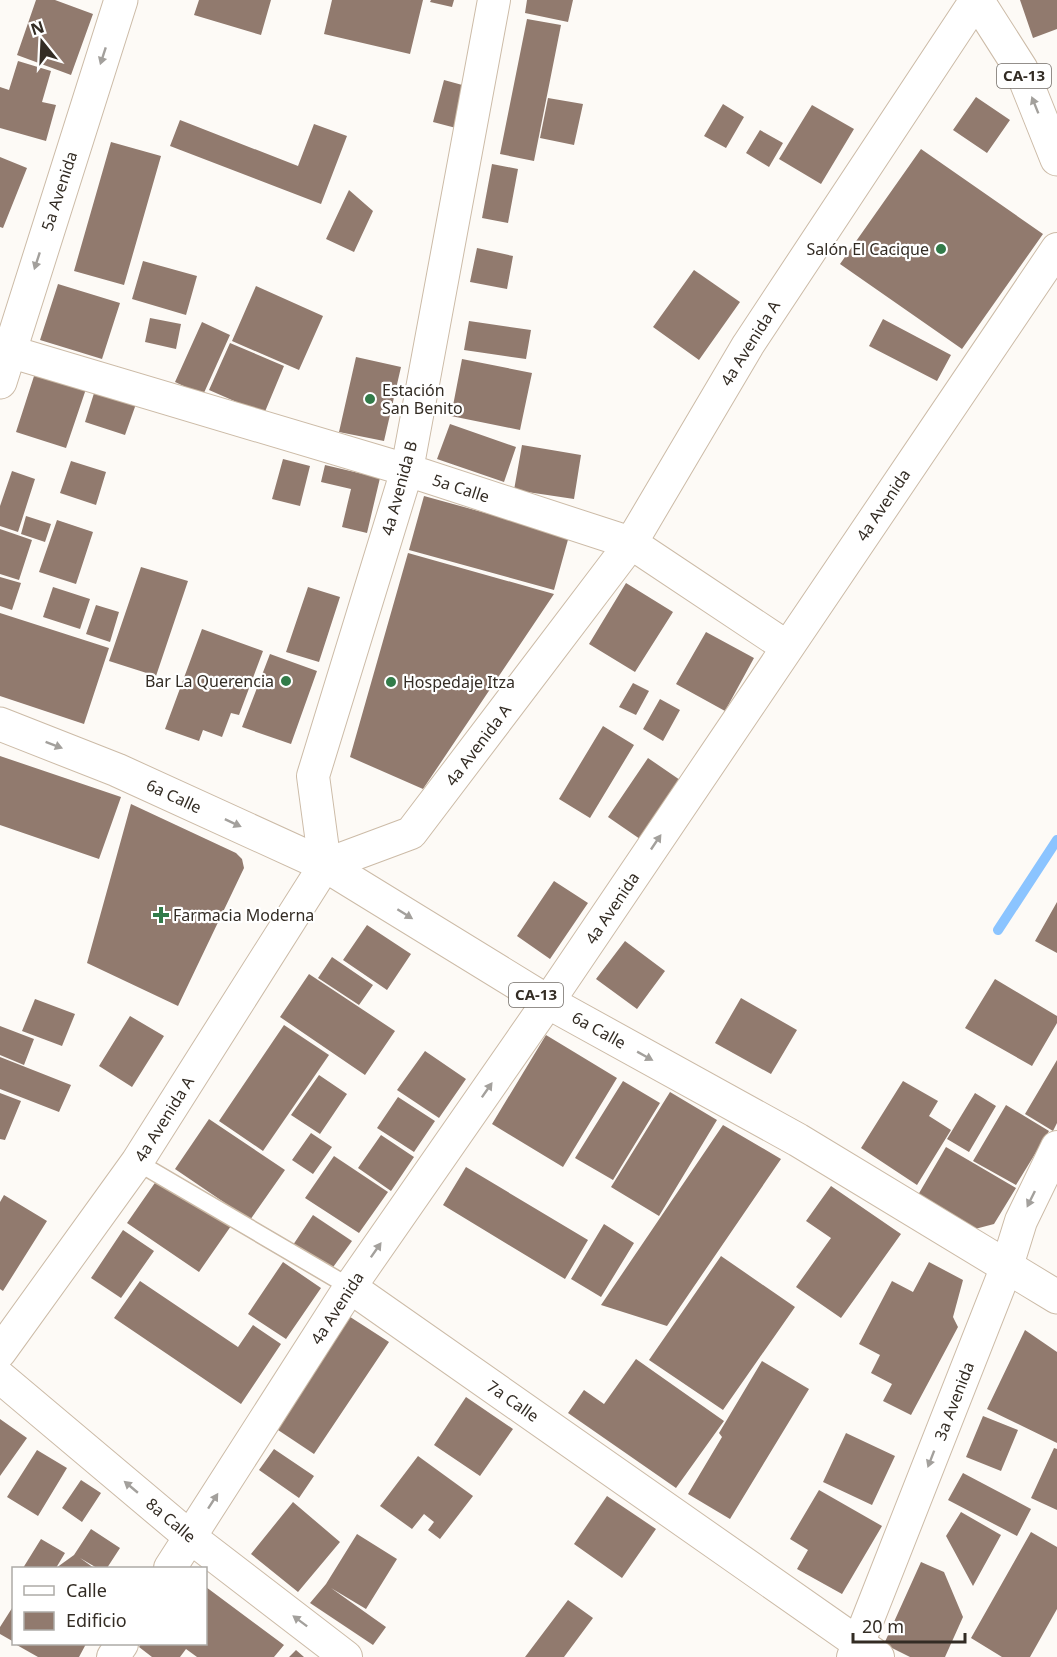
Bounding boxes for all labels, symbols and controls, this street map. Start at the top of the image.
north arrow [12,12,72,72]
text: N [28,15,47,40]
one-way arrow [97,47,107,65]
road number: CA-13 [997,64,1051,88]
one-way arrow [1030,95,1040,113]
street label: 5a Avenida [36,148,82,234]
place label: Salón El Cacique [807,238,929,260]
marker: Salón El Cacique [934,242,948,256]
one-way arrow [32,252,41,270]
street label: 4a Avenida A [715,295,785,390]
place label: Estación San Benito [382,379,463,419]
marker: Estación San Benito [363,392,377,406]
street label: 4a Avenida B [376,438,422,538]
street label: 4a Avenida [851,465,915,545]
street label: 5a Calle [430,468,492,508]
place label: Bar La Querencia [145,670,274,692]
place label: Hospedaje Itza [403,671,515,693]
marker: Bar La Querencia [279,674,293,688]
marker: Hospedaje Itza [384,675,398,689]
street label: 4a Avenida A [440,699,516,790]
one-way arrow [46,740,64,750]
street label: 6a Calle [143,774,205,818]
one-way arrow [225,818,243,828]
one-way arrow [650,834,662,850]
street label: 4a Avenida [580,868,644,948]
place label: Farmacia Moderna [173,904,314,926]
marker: Farmacia Moderna [154,908,168,922]
one-way arrow [397,909,413,920]
road number: CA-13 [509,983,563,1007]
street label: 6a Calle [568,1006,630,1054]
one-way arrow [637,1051,654,1061]
street label: 4a Avenida A [129,1071,199,1166]
one-way arrow [481,1082,493,1098]
one-way arrow [1027,1191,1036,1208]
one-way arrow [370,1242,382,1258]
street label: 4a Avenida [305,1267,369,1349]
street label: 3a Avenida [929,1359,979,1443]
street label: 7a Calle [483,1375,543,1427]
one-way arrow [926,1451,936,1469]
one-way arrow [124,1481,139,1494]
street label: 8a Calle [141,1493,201,1547]
one-way arrow [207,1493,218,1510]
legend [12,1567,207,1645]
text: Calle [66,1578,107,1602]
scale bar [853,1606,966,1644]
text: Edificio [66,1608,127,1632]
text: 20 m [862,1614,904,1638]
one-way arrow [292,1615,308,1628]

